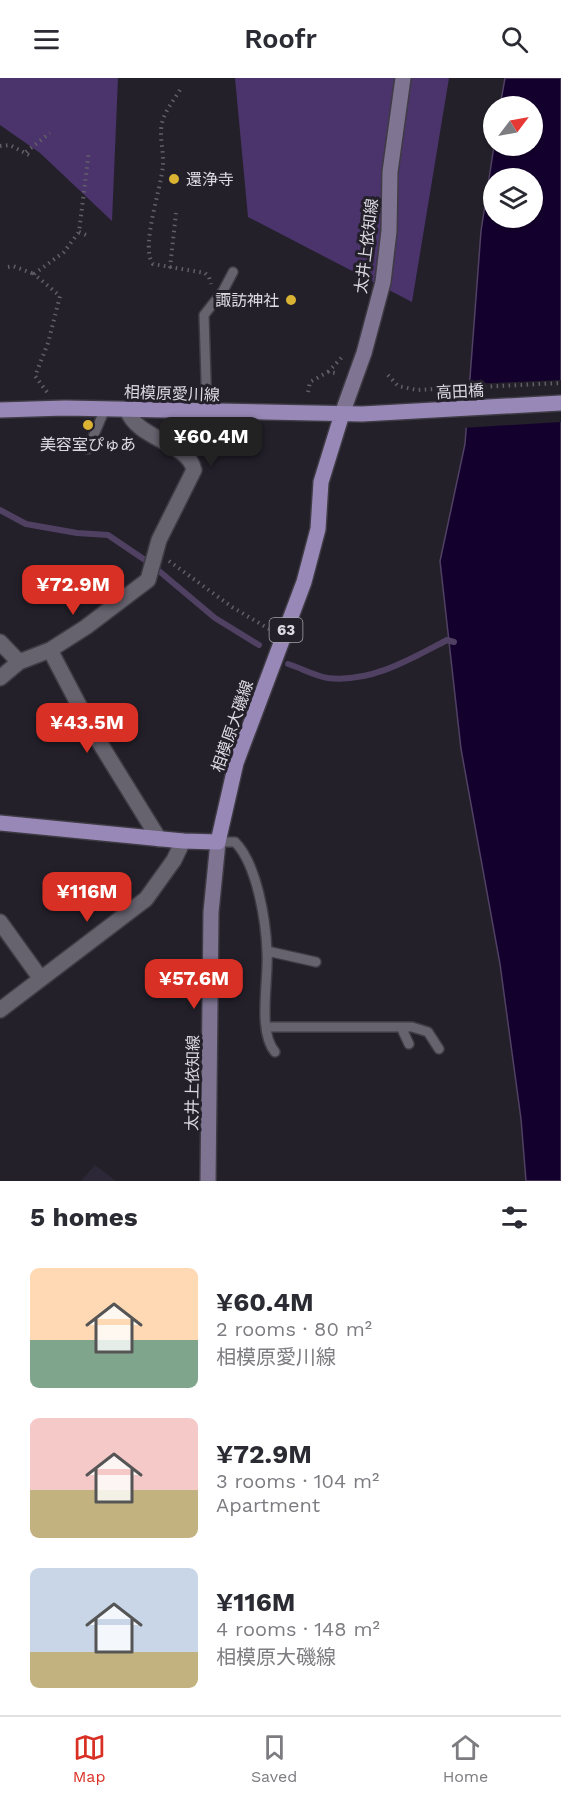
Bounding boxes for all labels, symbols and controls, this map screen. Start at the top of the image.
icon: menu [30,23,63,56]
text: Roofr [244,23,317,55]
icon: search [498,23,531,56]
north arrow [483,96,543,156]
map controls [483,96,543,228]
button: layers [483,168,543,228]
place label: 還浄寺 [186,170,234,189]
marker: 還浄寺 [167,172,181,186]
street label: 太井上依知線 [351,197,382,295]
place label: 諏訪神社 [215,291,279,310]
marker: 諏訪神社 [284,293,298,307]
street label: 高田橋 [436,381,484,402]
street label: 相模原愛川線 [124,382,220,405]
pin: ¥60.4M [162,417,260,468]
marker: 美容室ぴゅあ [81,418,95,432]
text: ¥60.4M [173,424,249,448]
place label: 美容室ぴゅあ [40,435,136,454]
pin: ¥72.9M [24,565,122,616]
text: ¥72.9M [36,572,110,596]
road number: 63 [270,618,302,642]
street label: 相模原大磯線 [208,678,257,775]
pin: ¥43.5M [38,703,136,754]
text: ¥43.5M [50,710,124,734]
pin: ¥116M [45,872,129,923]
text: ¥116M [56,879,118,903]
pin: ¥57.6M [145,959,243,1010]
text: ¥57.6M [159,966,229,990]
street label: 太井上依知線 [182,1035,203,1131]
icon: filters [498,1201,531,1234]
text: 5 homes [30,1202,138,1232]
text: ¥60.4M [216,1287,314,1317]
icon: home [78,1292,150,1364]
text: 2 rooms · 80 m² [216,1317,372,1341]
text: 相模原愛川線 [216,1345,336,1369]
text: ¥72.9M [216,1439,312,1469]
icon: home [78,1442,150,1514]
text: 3 rooms · 104 m² [216,1469,379,1493]
text: Apartment [216,1493,320,1517]
text: ¥116M [216,1587,295,1617]
icon: home [78,1592,150,1664]
text: 4 rooms · 148 m² [216,1617,380,1641]
text: 相模原大磯線 [216,1645,336,1669]
tab: Map [73,1731,106,1786]
tab: Saved [251,1731,297,1786]
tab: Home [443,1731,488,1786]

